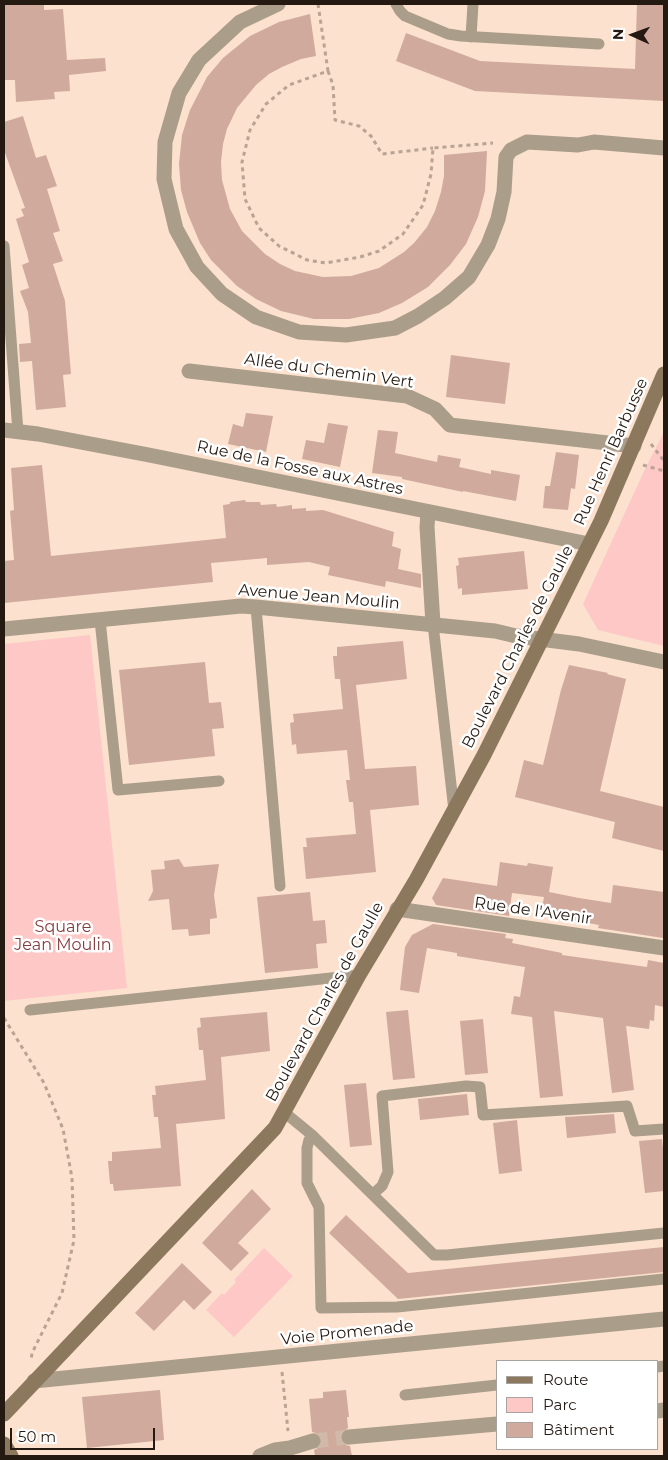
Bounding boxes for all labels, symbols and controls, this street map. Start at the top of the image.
north arrow [608,10,658,60]
text: N [609,29,627,40]
street label: Allée du Chemin Vert [243,350,415,392]
street label: Rue Henri Barbusse [570,375,652,529]
street label: Rue de la Fosse aux Astres [195,437,405,499]
street label: Boulevard Charles de Gaulle [458,542,578,752]
street label: Avenue Jean Moulin [237,580,401,614]
street label: Rue de l'Avenir [473,893,593,929]
street label: Boulevard Charles de Gaulle [262,899,388,1105]
park label: Square Jean Moulin [14,917,112,955]
street label: Voie Promenade [280,1316,414,1350]
legend [496,1360,658,1450]
text: Route [543,1370,588,1389]
text: Parc [543,1395,577,1414]
scale bar [12,1418,158,1450]
text: Bâtiment [543,1420,615,1439]
text: 50 m [18,1427,56,1446]

